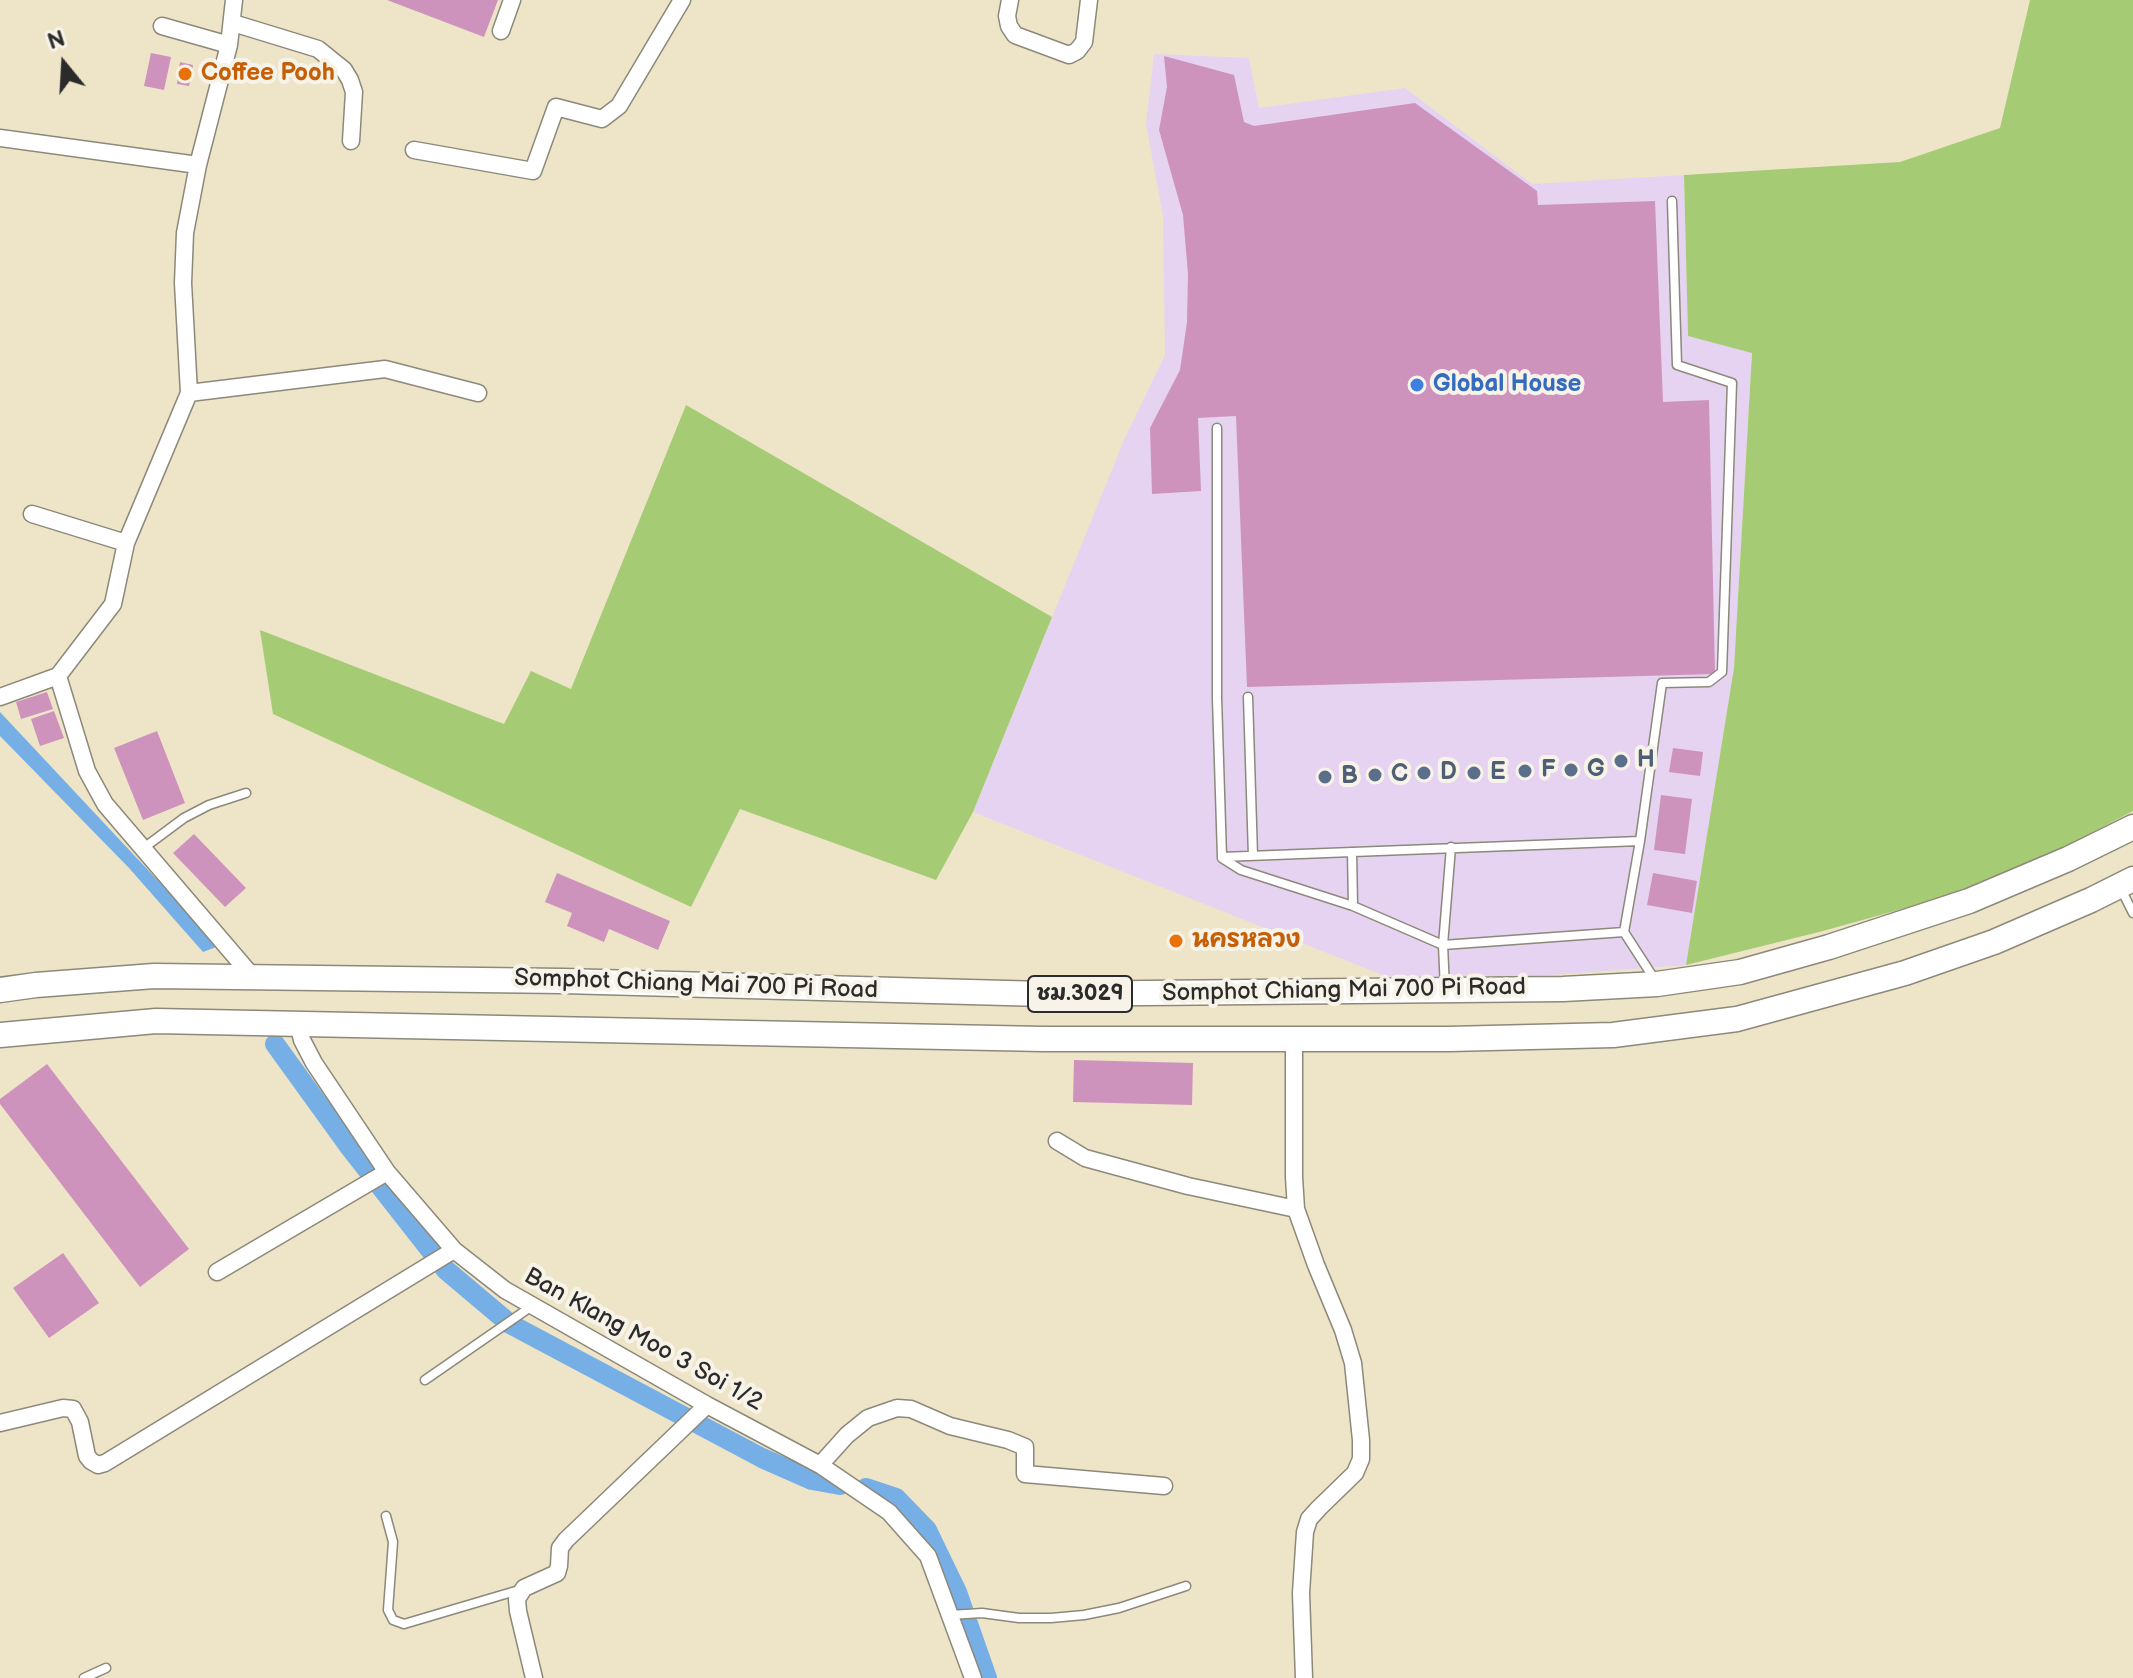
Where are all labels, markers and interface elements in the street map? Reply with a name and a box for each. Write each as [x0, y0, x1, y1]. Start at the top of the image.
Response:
north arrow [24, 24, 104, 104]
text: N [44, 25, 68, 56]
place label: Coffee Pooh [201, 60, 335, 88]
marker: Coffee Pooh [176, 65, 194, 83]
place label: Global House [1433, 371, 1581, 399]
marker: Global House [1408, 376, 1426, 394]
place label: H [1637, 747, 1655, 775]
marker: H [1612, 752, 1630, 770]
place label: G [1587, 756, 1605, 784]
place label: F [1541, 757, 1555, 785]
place label: D [1440, 759, 1457, 787]
place label: E [1490, 759, 1506, 787]
place label: C [1391, 761, 1408, 789]
marker: G [1562, 761, 1580, 779]
marker: F [1516, 762, 1534, 780]
place label: B [1341, 763, 1358, 791]
marker: D [1415, 764, 1433, 782]
marker: E [1465, 764, 1483, 782]
marker: C [1366, 766, 1384, 784]
marker: B [1316, 768, 1334, 786]
place label: นครหลวง [1192, 927, 1300, 955]
marker: นครหลวง [1167, 932, 1185, 950]
street label: Somphot Chiang Mai 700 Pi Road [514, 964, 878, 1006]
street label: Somphot Chiang Mai 700 Pi Road [1162, 973, 1526, 1009]
road number: ชม.3029 [1028, 976, 1132, 1012]
street label: Ban Klang Moo 3 Soi 1/2 [519, 1262, 767, 1418]

